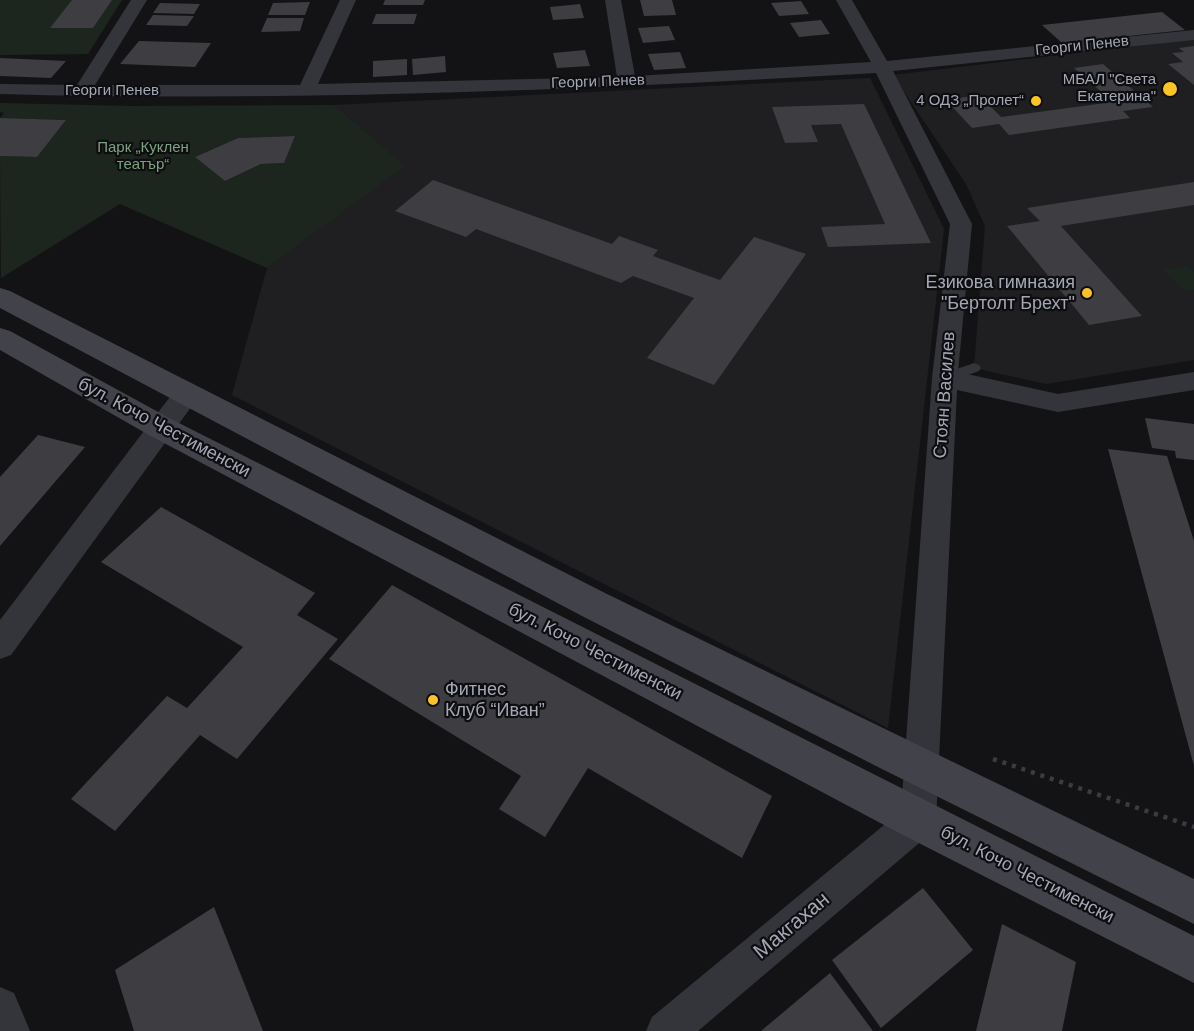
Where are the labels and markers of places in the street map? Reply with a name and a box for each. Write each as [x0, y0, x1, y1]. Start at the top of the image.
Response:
place label: МБАЛ "Света Екатерина" [1063, 71, 1156, 106]
marker: МБАЛ "Света Екатерина" [1161, 80, 1179, 98]
place label: 4 ОДЗ „Пролет“ [916, 92, 1024, 110]
marker: 4 ОДЗ „Пролет“ [1029, 94, 1043, 108]
place label: Езикова гимназия "Бертолт Брехт" [925, 272, 1075, 314]
marker: Езикова гимназия "Бертолт Брехт" [1080, 286, 1094, 300]
place label: Фитнес Клуб “Иван” [445, 679, 545, 722]
marker: Фитнес Клуб “Иван” [426, 693, 440, 707]

